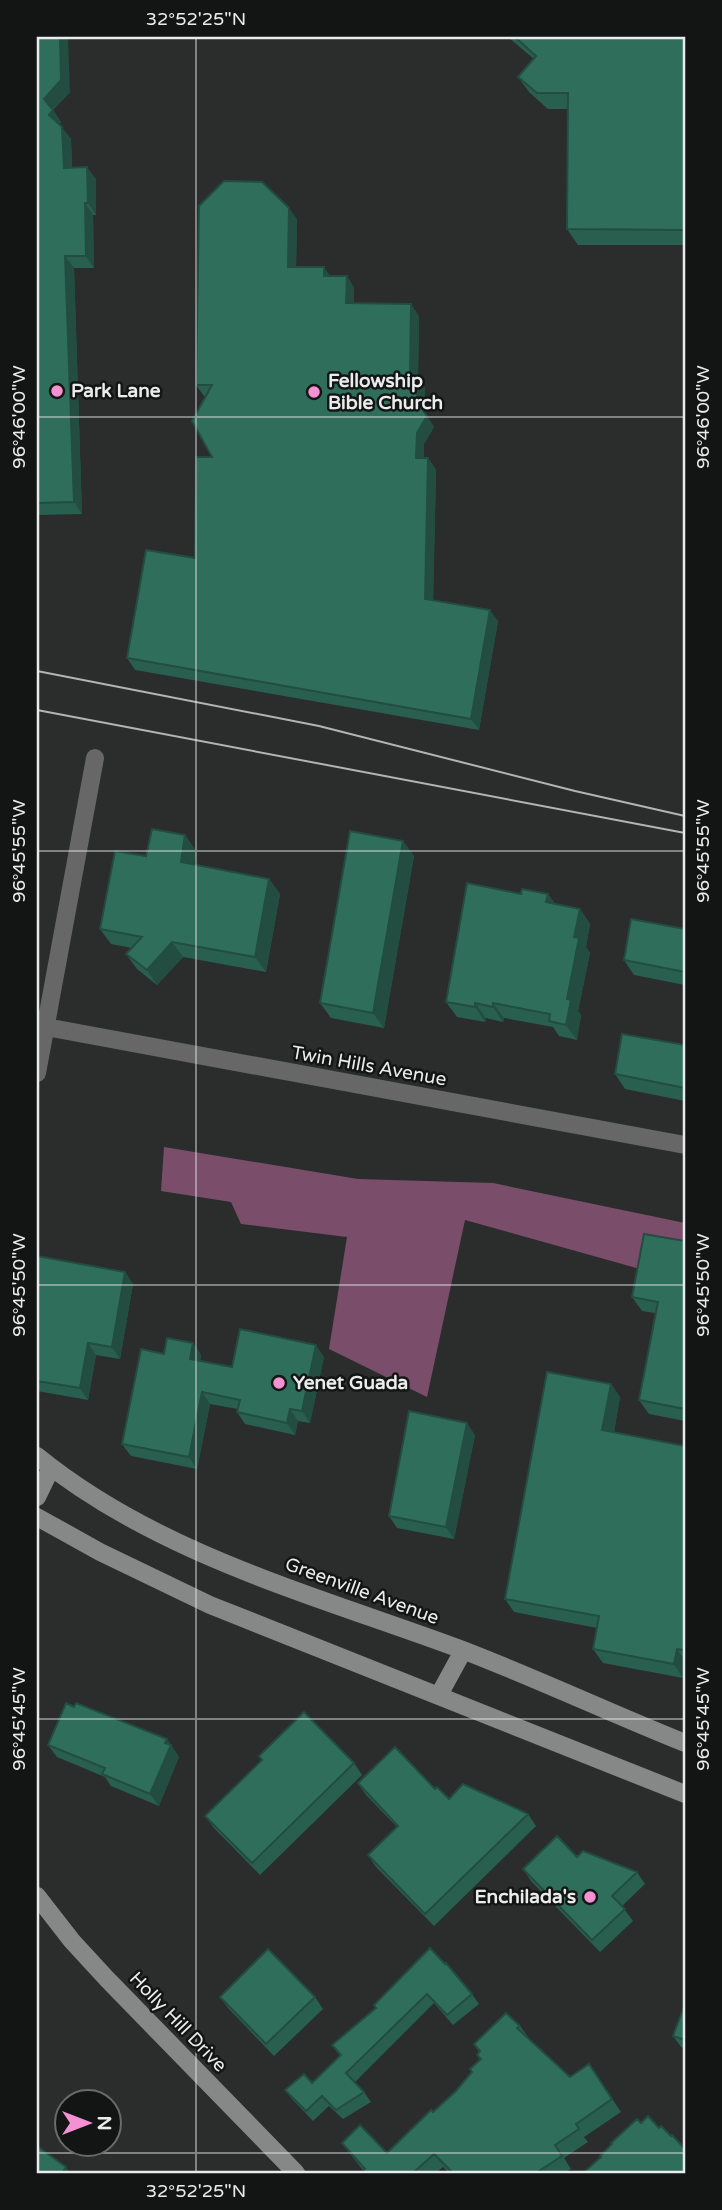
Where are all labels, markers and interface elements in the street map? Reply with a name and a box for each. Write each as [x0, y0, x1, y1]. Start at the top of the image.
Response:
text: 32°52'25"N [146, 8, 246, 30]
text: 96°46'00"W [8, 365, 30, 469]
text: 96°46'00"W [692, 365, 714, 469]
place label: Fellowship Bible Church [328, 370, 443, 414]
place label: Park Lane [71, 380, 161, 402]
marker: Park Lane [49, 383, 65, 399]
marker: Fellowship Bible Church [306, 384, 322, 400]
text: 96°45'55"W [8, 799, 30, 903]
text: 96°45'55"W [692, 799, 714, 903]
street label: Twin Hills Avenue [290, 1042, 448, 1090]
text: 96°45'50"W [8, 1233, 30, 1337]
text: 96°45'50"W [692, 1233, 714, 1337]
place label: Yenet Guada [293, 1372, 408, 1394]
marker: Yenet Guada [271, 1375, 287, 1391]
street label: Greenville Avenue [282, 1553, 442, 1629]
text: 96°45'45"W [8, 1667, 30, 1771]
text: 96°45'45"W [692, 1667, 714, 1771]
place label: Enchilada's [475, 1886, 576, 1908]
marker: Enchilada's [582, 1889, 598, 1905]
street label: Holly Hill Drive [125, 1967, 231, 2077]
north arrow [52, 2088, 122, 2158]
text: N [93, 2115, 115, 2131]
text: 32°52'25"N [146, 2180, 246, 2202]

